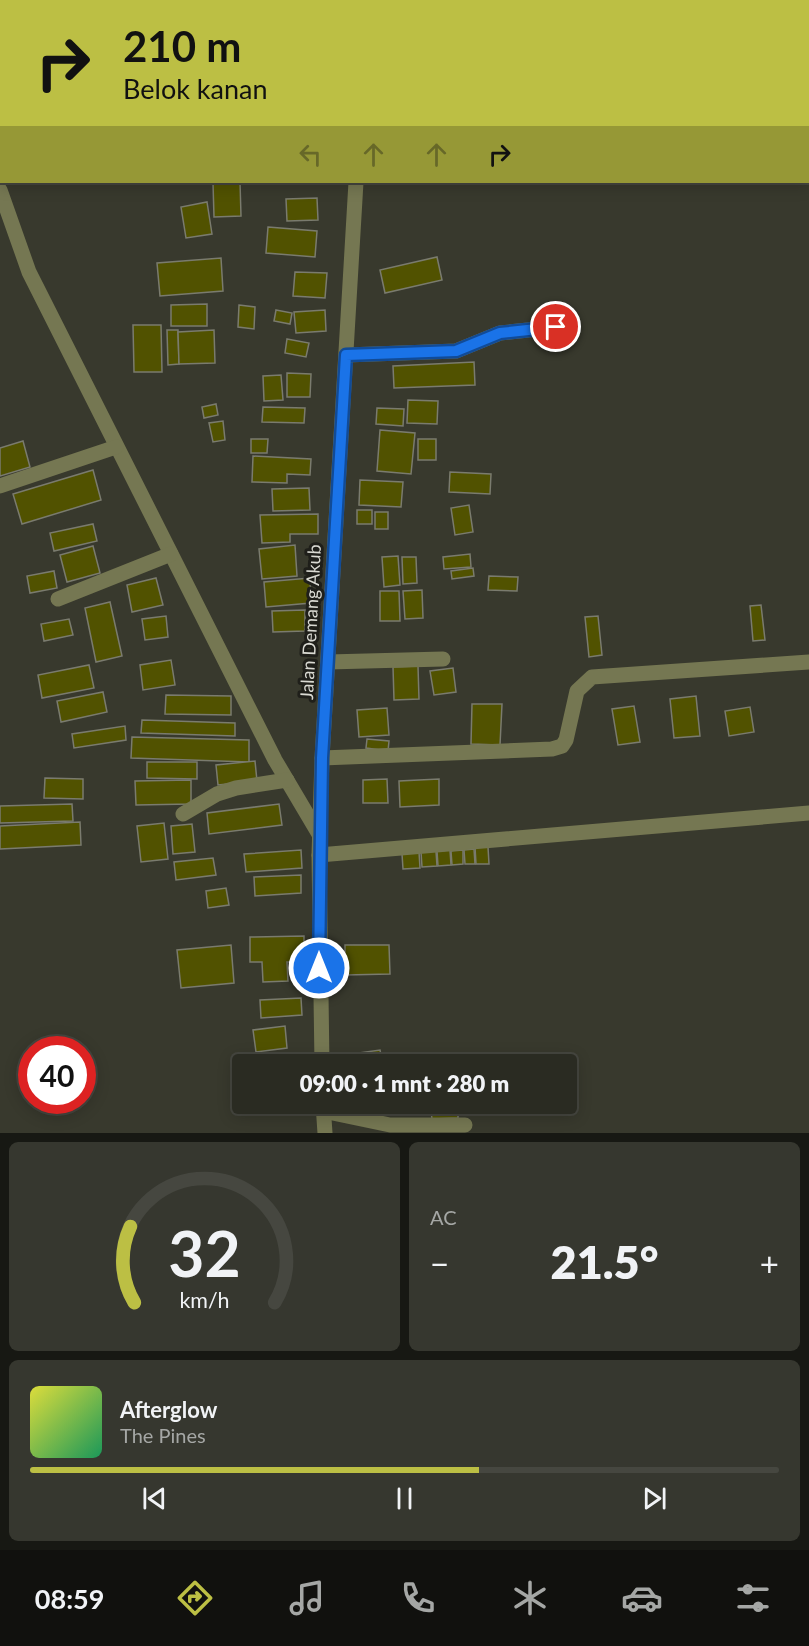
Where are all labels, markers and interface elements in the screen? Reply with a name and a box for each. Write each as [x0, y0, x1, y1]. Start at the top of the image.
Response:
text: 210 m [123, 21, 241, 71]
icon: right [24, 24, 102, 102]
text: Belok kanan [123, 72, 268, 105]
icon: left [294, 138, 327, 171]
icon: ahead [357, 138, 390, 171]
icon: ahead [420, 138, 453, 171]
icon: right [483, 138, 516, 171]
pin [530, 301, 581, 352]
icon: arrive [539, 310, 572, 343]
street label: Jalan Demang Akub [295, 544, 325, 700]
position arrow [287, 936, 351, 1000]
speed limit sign: 40 [18, 1036, 96, 1114]
text: 09:00 · 1 mnt · 280 m [300, 1070, 509, 1097]
text: AC [430, 1205, 457, 1229]
text: 32 [168, 1215, 241, 1290]
text: 21.5° [551, 1235, 658, 1289]
text: − [430, 1243, 449, 1283]
text: + [760, 1243, 779, 1283]
text: km/h [179, 1288, 230, 1314]
text: Afterglow [120, 1396, 217, 1423]
text: The Pines [120, 1423, 206, 1447]
icon: previous [138, 1482, 171, 1515]
icon: pause [388, 1482, 421, 1515]
icon: next [638, 1482, 671, 1515]
icon: directions [174, 1577, 216, 1619]
icon: music [286, 1577, 328, 1619]
icon: phone [397, 1577, 439, 1619]
icon: climate [509, 1577, 551, 1619]
icon: car [621, 1577, 663, 1619]
icon: filters [732, 1577, 774, 1619]
text: 08:59 [35, 1582, 104, 1615]

